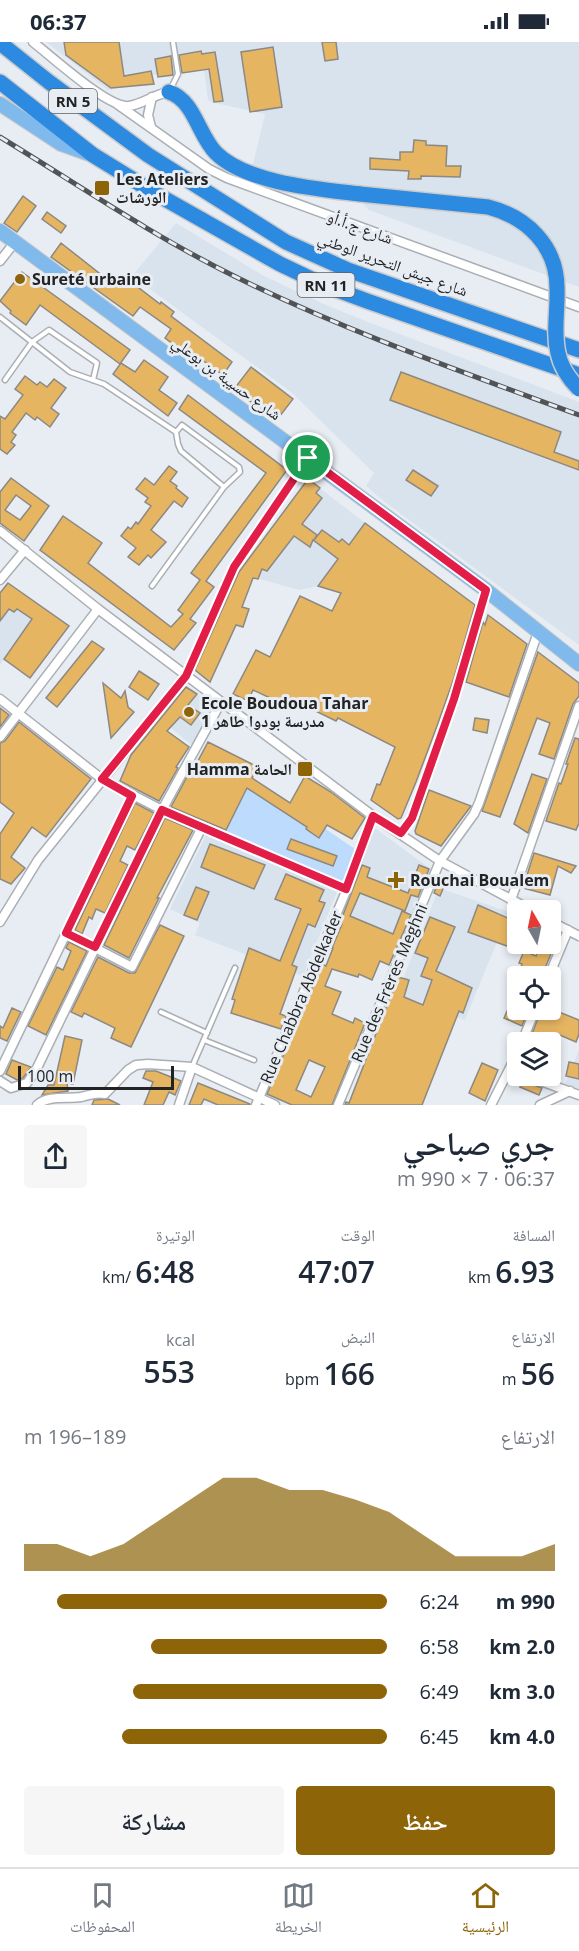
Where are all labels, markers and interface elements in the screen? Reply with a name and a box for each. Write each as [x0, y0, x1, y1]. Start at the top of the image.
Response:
text: 06:37 [30, 6, 87, 36]
road number: RN 5 [49, 89, 97, 113]
place label: Les Ateliers الورشات [116, 168, 209, 208]
marker: Les Ateliers الورشات [93, 179, 111, 197]
street label: شارع ج.أ.أو [324, 205, 396, 249]
street label: شارع جيش التحرير الوطني [314, 227, 471, 303]
place label: Sureté urbaine [32, 268, 151, 290]
marker: Sureté urbaine [13, 272, 27, 286]
road number: RN 11 [298, 273, 354, 297]
street label: شارع حسيبة بن بوعلي [167, 331, 286, 427]
pin [282, 432, 333, 483]
icon: arrive [291, 441, 324, 474]
place label: Ecole Boudoua Tahar 1 مدرسة بودوا طاهر [201, 692, 369, 732]
marker: Ecole Boudoua Tahar 1 مدرسة بودوا طاهر [182, 705, 196, 719]
place label: Hamma الحامة [187, 758, 292, 780]
marker: Hamma الحامة [296, 760, 314, 778]
place label: Rouchai Boualem [410, 869, 549, 891]
marker: Rouchai Boualem [387, 871, 405, 889]
street label: Rue des Frères Meghni [346, 900, 432, 1066]
north arrow [507, 900, 561, 954]
map controls [507, 900, 561, 1086]
street label: Rue Chabbra Abdelkader [255, 907, 348, 1087]
button: locate [507, 966, 561, 1020]
button: layers [507, 1032, 561, 1086]
scale bar [18, 1063, 174, 1090]
text: 100 m [27, 1065, 73, 1087]
text: جري صباحي [402, 1120, 555, 1165]
button: share [24, 1125, 87, 1188]
text: 06:37 · 7 × 990 m [397, 1165, 555, 1192]
text: الوتيرة [156, 1224, 195, 1246]
text: الوقت [341, 1224, 375, 1246]
text: المسافة [513, 1224, 555, 1246]
text: 6:48 [135, 1251, 195, 1292]
text: 47:07 [298, 1251, 375, 1292]
text: 6.93 [495, 1251, 555, 1292]
text: /km [102, 1266, 135, 1288]
text: km [468, 1266, 495, 1288]
text: النبض [341, 1326, 375, 1348]
text: الارتفاع [511, 1326, 555, 1348]
text: kcal [166, 1329, 195, 1351]
text: 553 [144, 1351, 195, 1392]
text: 166 [324, 1353, 375, 1394]
text: 56 [521, 1353, 555, 1394]
text: bpm [285, 1368, 324, 1390]
text: m [502, 1368, 521, 1390]
text: 189–196 m [24, 1423, 126, 1450]
text: الارتفاع [500, 1423, 555, 1450]
text: 6:24 [419, 1588, 459, 1615]
text: 990 m [496, 1588, 555, 1615]
text: 6:58 [419, 1633, 459, 1660]
text: 2.0 km [489, 1633, 555, 1660]
text: 6:49 [419, 1678, 459, 1705]
text: 3.0 km [489, 1678, 555, 1705]
text: 6:45 [419, 1723, 459, 1750]
text: 4.0 km [489, 1723, 555, 1750]
button: مشاركة [24, 1786, 284, 1855]
button: حفظ [296, 1786, 555, 1855]
tab: المحفوظات [70, 1879, 135, 1942]
tab: الخريطة [275, 1879, 322, 1942]
tab: الرئيسية [462, 1879, 509, 1942]

